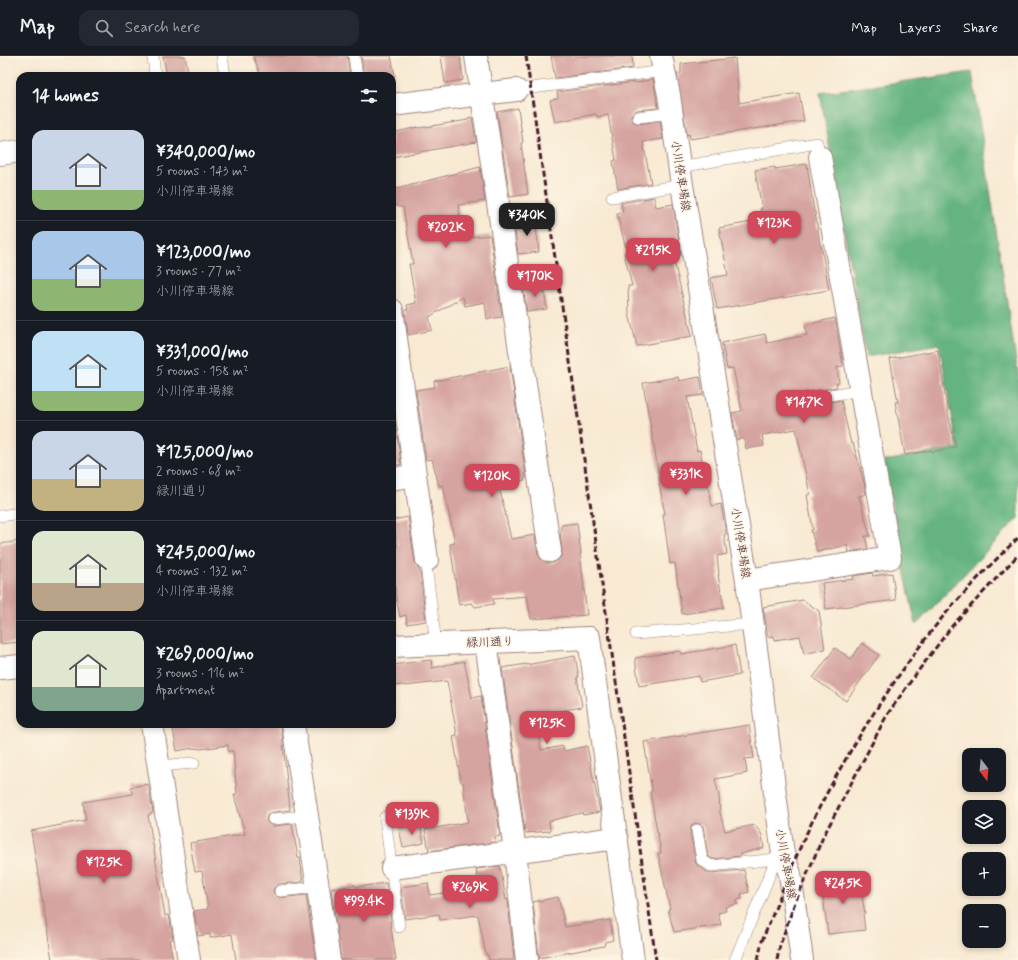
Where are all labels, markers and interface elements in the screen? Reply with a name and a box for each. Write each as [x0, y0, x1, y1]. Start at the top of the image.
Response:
search box [79, 10, 359, 46]
text: Map [20, 15, 55, 40]
icon: search [93, 17, 115, 39]
text: Search here [125, 18, 200, 38]
text: Map [851, 19, 877, 37]
text: Layers [899, 19, 941, 37]
text: Share [963, 19, 998, 37]
text: 14 homes [32, 85, 99, 107]
icon: filters [358, 85, 380, 107]
street label: 小川停車場線 [666, 139, 694, 213]
text: ¥340,000/mo [156, 141, 255, 163]
icon: home [64, 146, 112, 194]
text: 5 rooms · 143 m² [156, 163, 248, 180]
text: 小川停車場線 [156, 183, 234, 200]
pin: ¥340K [499, 203, 555, 237]
text: ¥340K [508, 207, 546, 224]
pin: ¥123K [746, 211, 802, 245]
pin: ¥202K [418, 215, 474, 249]
text: ¥123K [757, 215, 791, 232]
text: ¥202K [427, 219, 465, 236]
pin: ¥215K [625, 238, 681, 272]
text: ¥123,000/mo [156, 241, 251, 263]
text: ¥215K [635, 242, 671, 259]
icon: home [64, 247, 112, 295]
text: 3 rooms · 77 m² [156, 263, 242, 280]
pin: ¥170K [507, 264, 563, 298]
text: ¥170K [517, 268, 553, 285]
text: 小川停車場線 [156, 283, 234, 300]
text: ¥331,000/mo [156, 341, 249, 363]
icon: home [64, 347, 112, 395]
text: 5 rooms · 158 m² [156, 363, 249, 380]
text: 小川停車場線 [156, 383, 234, 400]
pin: ¥147K [776, 390, 832, 424]
text: ¥147K [785, 394, 823, 411]
text: ¥125,000/mo [156, 441, 253, 463]
icon: home [64, 447, 112, 495]
pin: ¥331K [658, 462, 714, 496]
text: 2 rooms · 68 m² [156, 463, 241, 480]
pin: ¥120K [464, 464, 520, 498]
text: ¥331K [669, 466, 703, 483]
text: ¥120K [473, 468, 511, 485]
text: 緑川通り [156, 483, 208, 500]
street label: 小川停車場線 [726, 506, 754, 580]
text: ¥245,000/mo [156, 541, 255, 563]
icon: home [64, 547, 112, 595]
text: 4 rooms · 132 m² [156, 563, 248, 580]
text: 小川停車場線 [156, 583, 234, 600]
street label: 緑川通り [466, 634, 514, 652]
text: ¥269,000/mo [156, 643, 254, 665]
icon: home [64, 647, 112, 695]
text: 3 rooms · 116 m² [156, 665, 245, 682]
text: Apartment [156, 682, 215, 699]
pin: ¥125K [519, 711, 575, 745]
text: ¥125K [529, 715, 565, 732]
north arrow [962, 748, 1006, 792]
map controls [962, 748, 1006, 948]
button: layers [962, 800, 1006, 844]
pin: ¥139K [384, 802, 440, 836]
text: ¥139K [395, 806, 429, 823]
street label: 小川停車場線 [771, 827, 799, 901]
pin: ¥125K [76, 850, 132, 884]
button: + [962, 852, 1006, 896]
text: ¥125K [86, 854, 122, 871]
pin: ¥245K [815, 871, 871, 905]
pin: ¥269K [442, 875, 498, 909]
text: ¥245K [824, 875, 862, 892]
text: ¥269K [451, 879, 489, 896]
pin: ¥99.4K [331, 889, 397, 923]
text: ¥99.4K [343, 893, 385, 910]
button: − [962, 904, 1006, 948]

